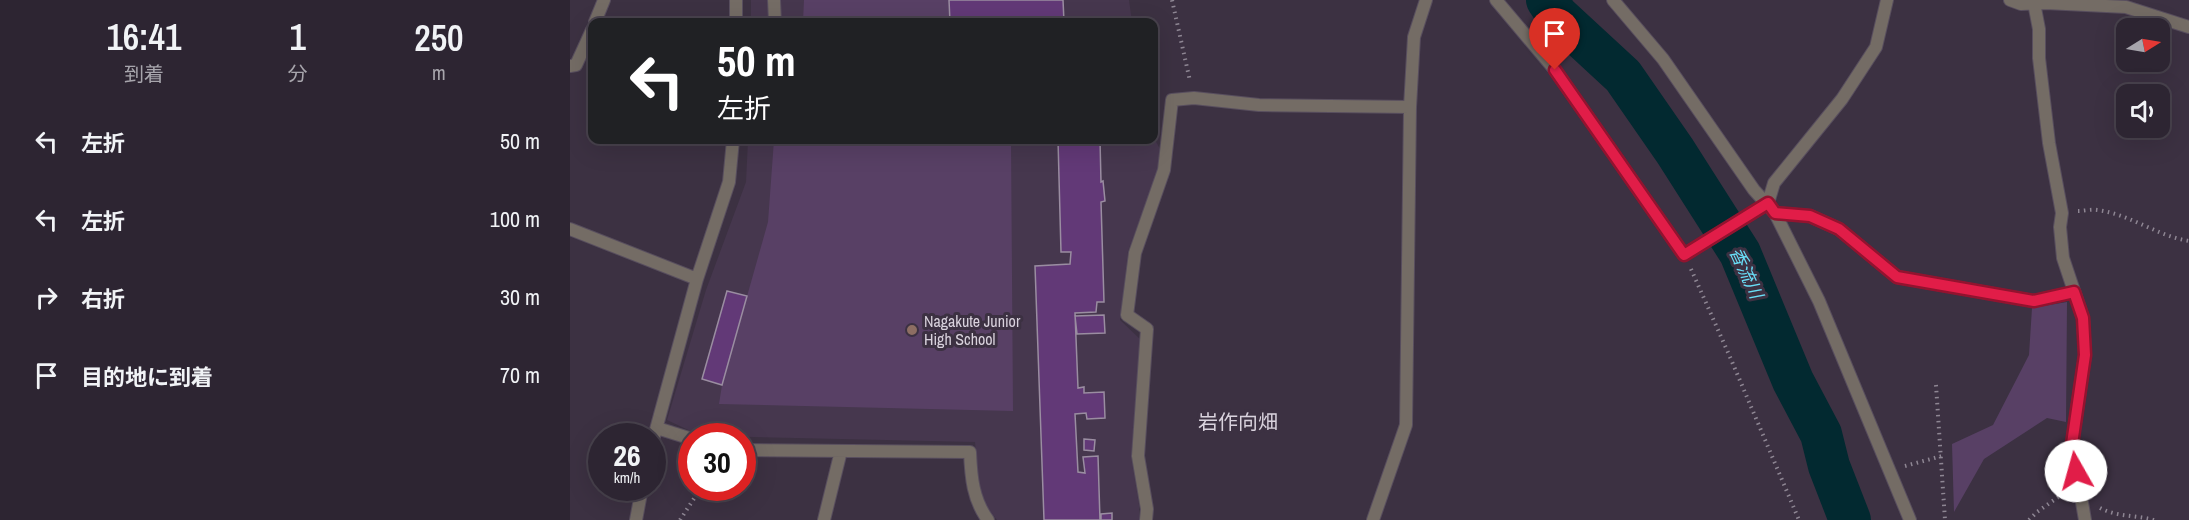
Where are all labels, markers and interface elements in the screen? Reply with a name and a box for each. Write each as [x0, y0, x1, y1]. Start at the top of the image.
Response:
pin [1529, 8, 1580, 70]
text: 16:41 [106, 13, 181, 61]
text: 1 [290, 13, 306, 61]
text: 250 [414, 14, 464, 62]
icon: arrive [1538, 17, 1571, 50]
north arrow [2116, 18, 2170, 72]
map controls [2116, 18, 2170, 138]
text: 50 m [717, 33, 796, 89]
icon: left [618, 42, 696, 120]
text: m [432, 59, 446, 86]
text: 到着 [124, 60, 164, 87]
text: 分 [288, 60, 308, 87]
button: sound [2116, 84, 2170, 138]
text: 左折 [717, 90, 771, 126]
icon: left [30, 125, 63, 158]
text: 50 m [500, 126, 540, 156]
text: 左折 [81, 128, 125, 158]
icon: left [30, 203, 63, 236]
text: 100 m [490, 204, 540, 234]
text: 左折 [81, 206, 125, 236]
water label: 香流川 [1724, 243, 1770, 304]
icon: right [30, 281, 63, 314]
text: 30 m [500, 282, 540, 312]
text: 右折 [81, 284, 125, 314]
place label: Nagakute Junior High School [924, 310, 1021, 350]
marker: Nagakute Junior High School [905, 323, 919, 337]
icon: arrive [30, 359, 63, 392]
text: 70 m [500, 360, 540, 390]
text: 目的地に到着 [81, 362, 213, 392]
district label: 岩作向畑 [1198, 408, 1278, 435]
speed limit sign: 30 [678, 423, 756, 501]
text: 26 [613, 435, 641, 475]
position arrow [2044, 439, 2108, 503]
text: km/h [614, 467, 640, 488]

